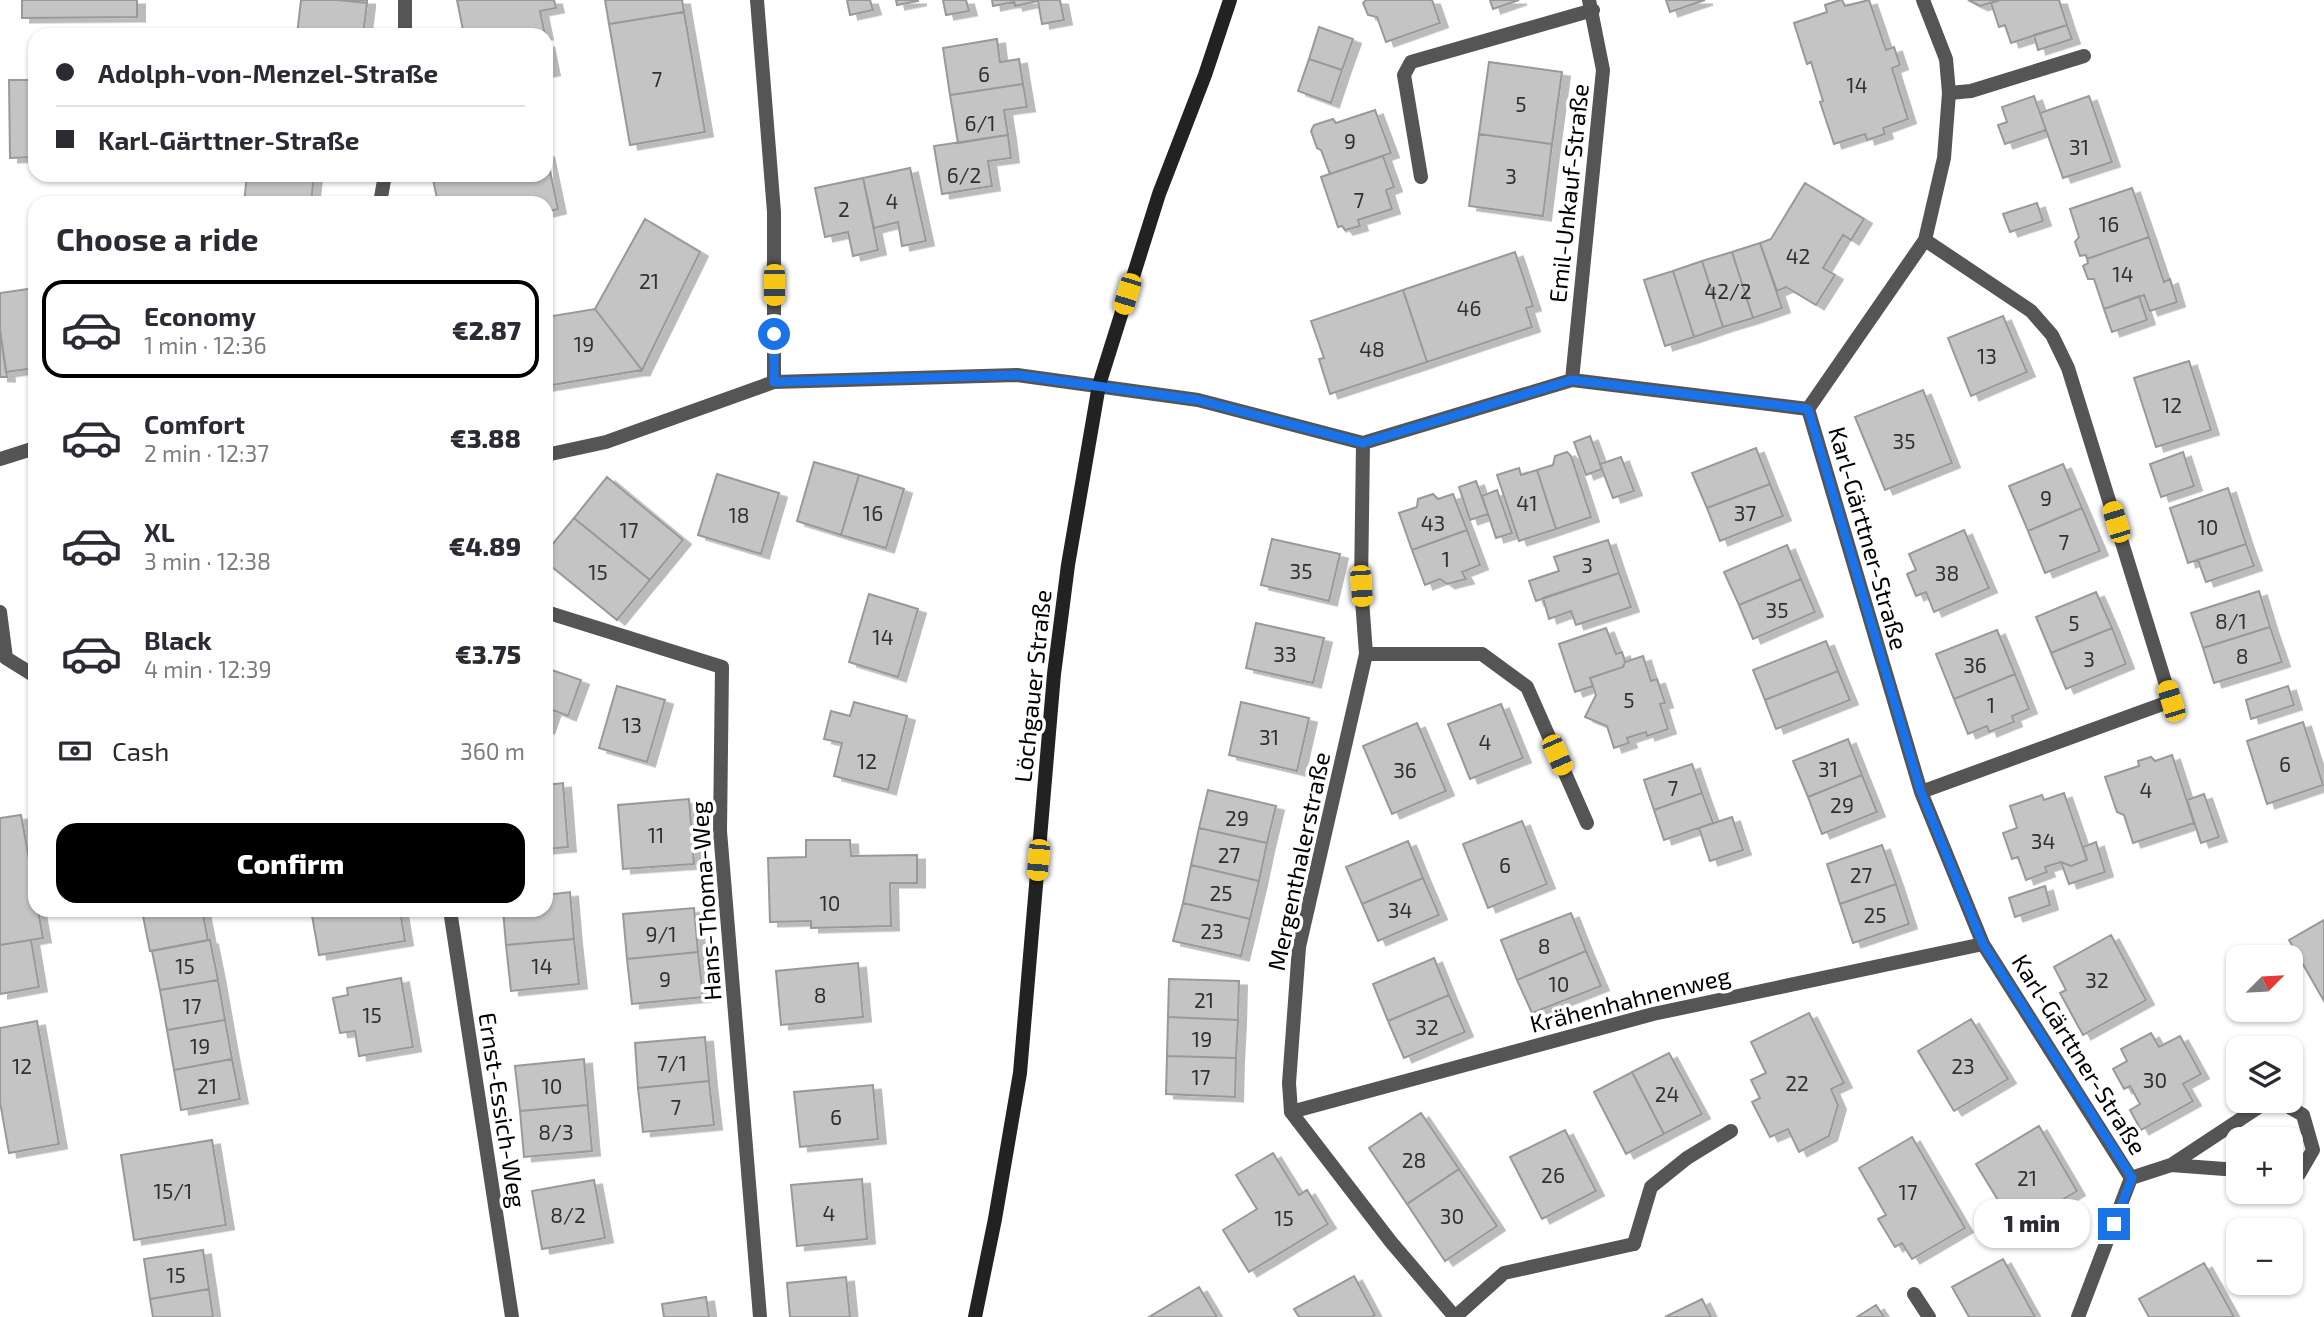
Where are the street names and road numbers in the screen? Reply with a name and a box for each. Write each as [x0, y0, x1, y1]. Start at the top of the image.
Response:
street label: Emil-Unkauf-Straße [1542, 82, 1594, 304]
street label: Karl-Gärttner-Straße [1823, 423, 1915, 653]
street label: Löchgauer Straße [1007, 588, 1057, 784]
street label: Mergenthalerstraße [1261, 749, 1335, 973]
street label: Hans-Thoma-Weg [684, 800, 726, 1002]
street label: Karl-Gärttner-Straße [2007, 948, 2153, 1160]
street label: Krähenhahnenweg [1527, 960, 1733, 1038]
street label: Ernst-Essich-Weg [473, 1010, 533, 1210]

